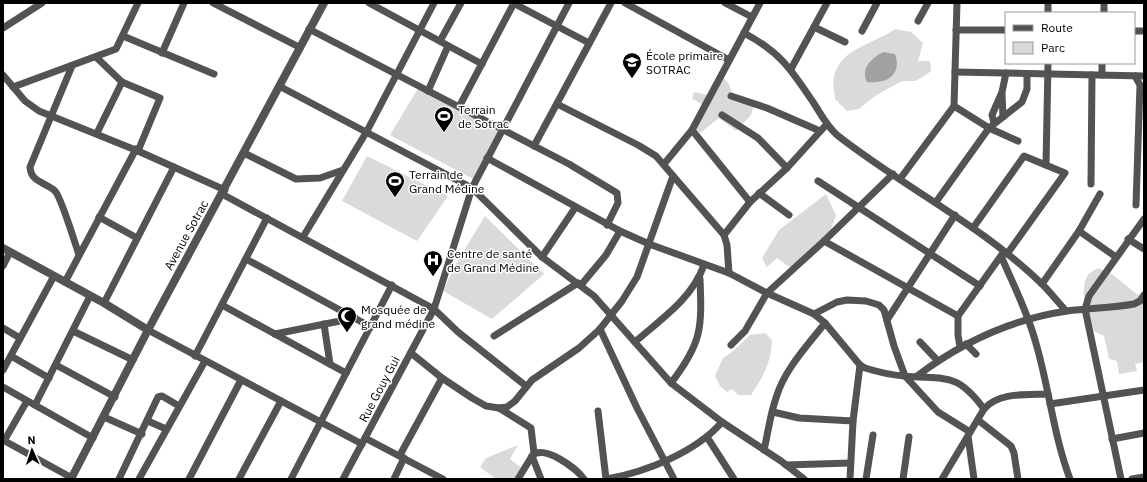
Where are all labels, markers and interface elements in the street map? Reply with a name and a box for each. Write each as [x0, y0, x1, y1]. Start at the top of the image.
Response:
legend [1005, 12, 1135, 64]
text: Route [1041, 20, 1073, 35]
text: Parc [1041, 40, 1065, 55]
place label: École primaire SOTRAC [646, 48, 724, 77]
school or university icon: École primaire SOTRAC [621, 51, 643, 79]
place label: Terrain de Sotrac [458, 102, 509, 131]
sports icon: Terrain de Sotrac [433, 105, 455, 133]
place label: Terrain de Grand Médine [409, 167, 485, 196]
sports icon: Terrain de Grand Médine [384, 170, 406, 198]
street label: Avenue Sotrac [161, 197, 211, 273]
place label: Centre de santé de Grand Médine [447, 246, 539, 275]
hospital icon: Centre de santé de Grand Médine [422, 249, 444, 277]
place label: Mosquée de grand médine [361, 302, 436, 331]
mosque icon: Mosquée de grand médine [336, 305, 358, 333]
street label: Rue Gouy Gui [355, 353, 403, 425]
north arrow [12, 430, 52, 470]
text: N [27, 433, 36, 447]

